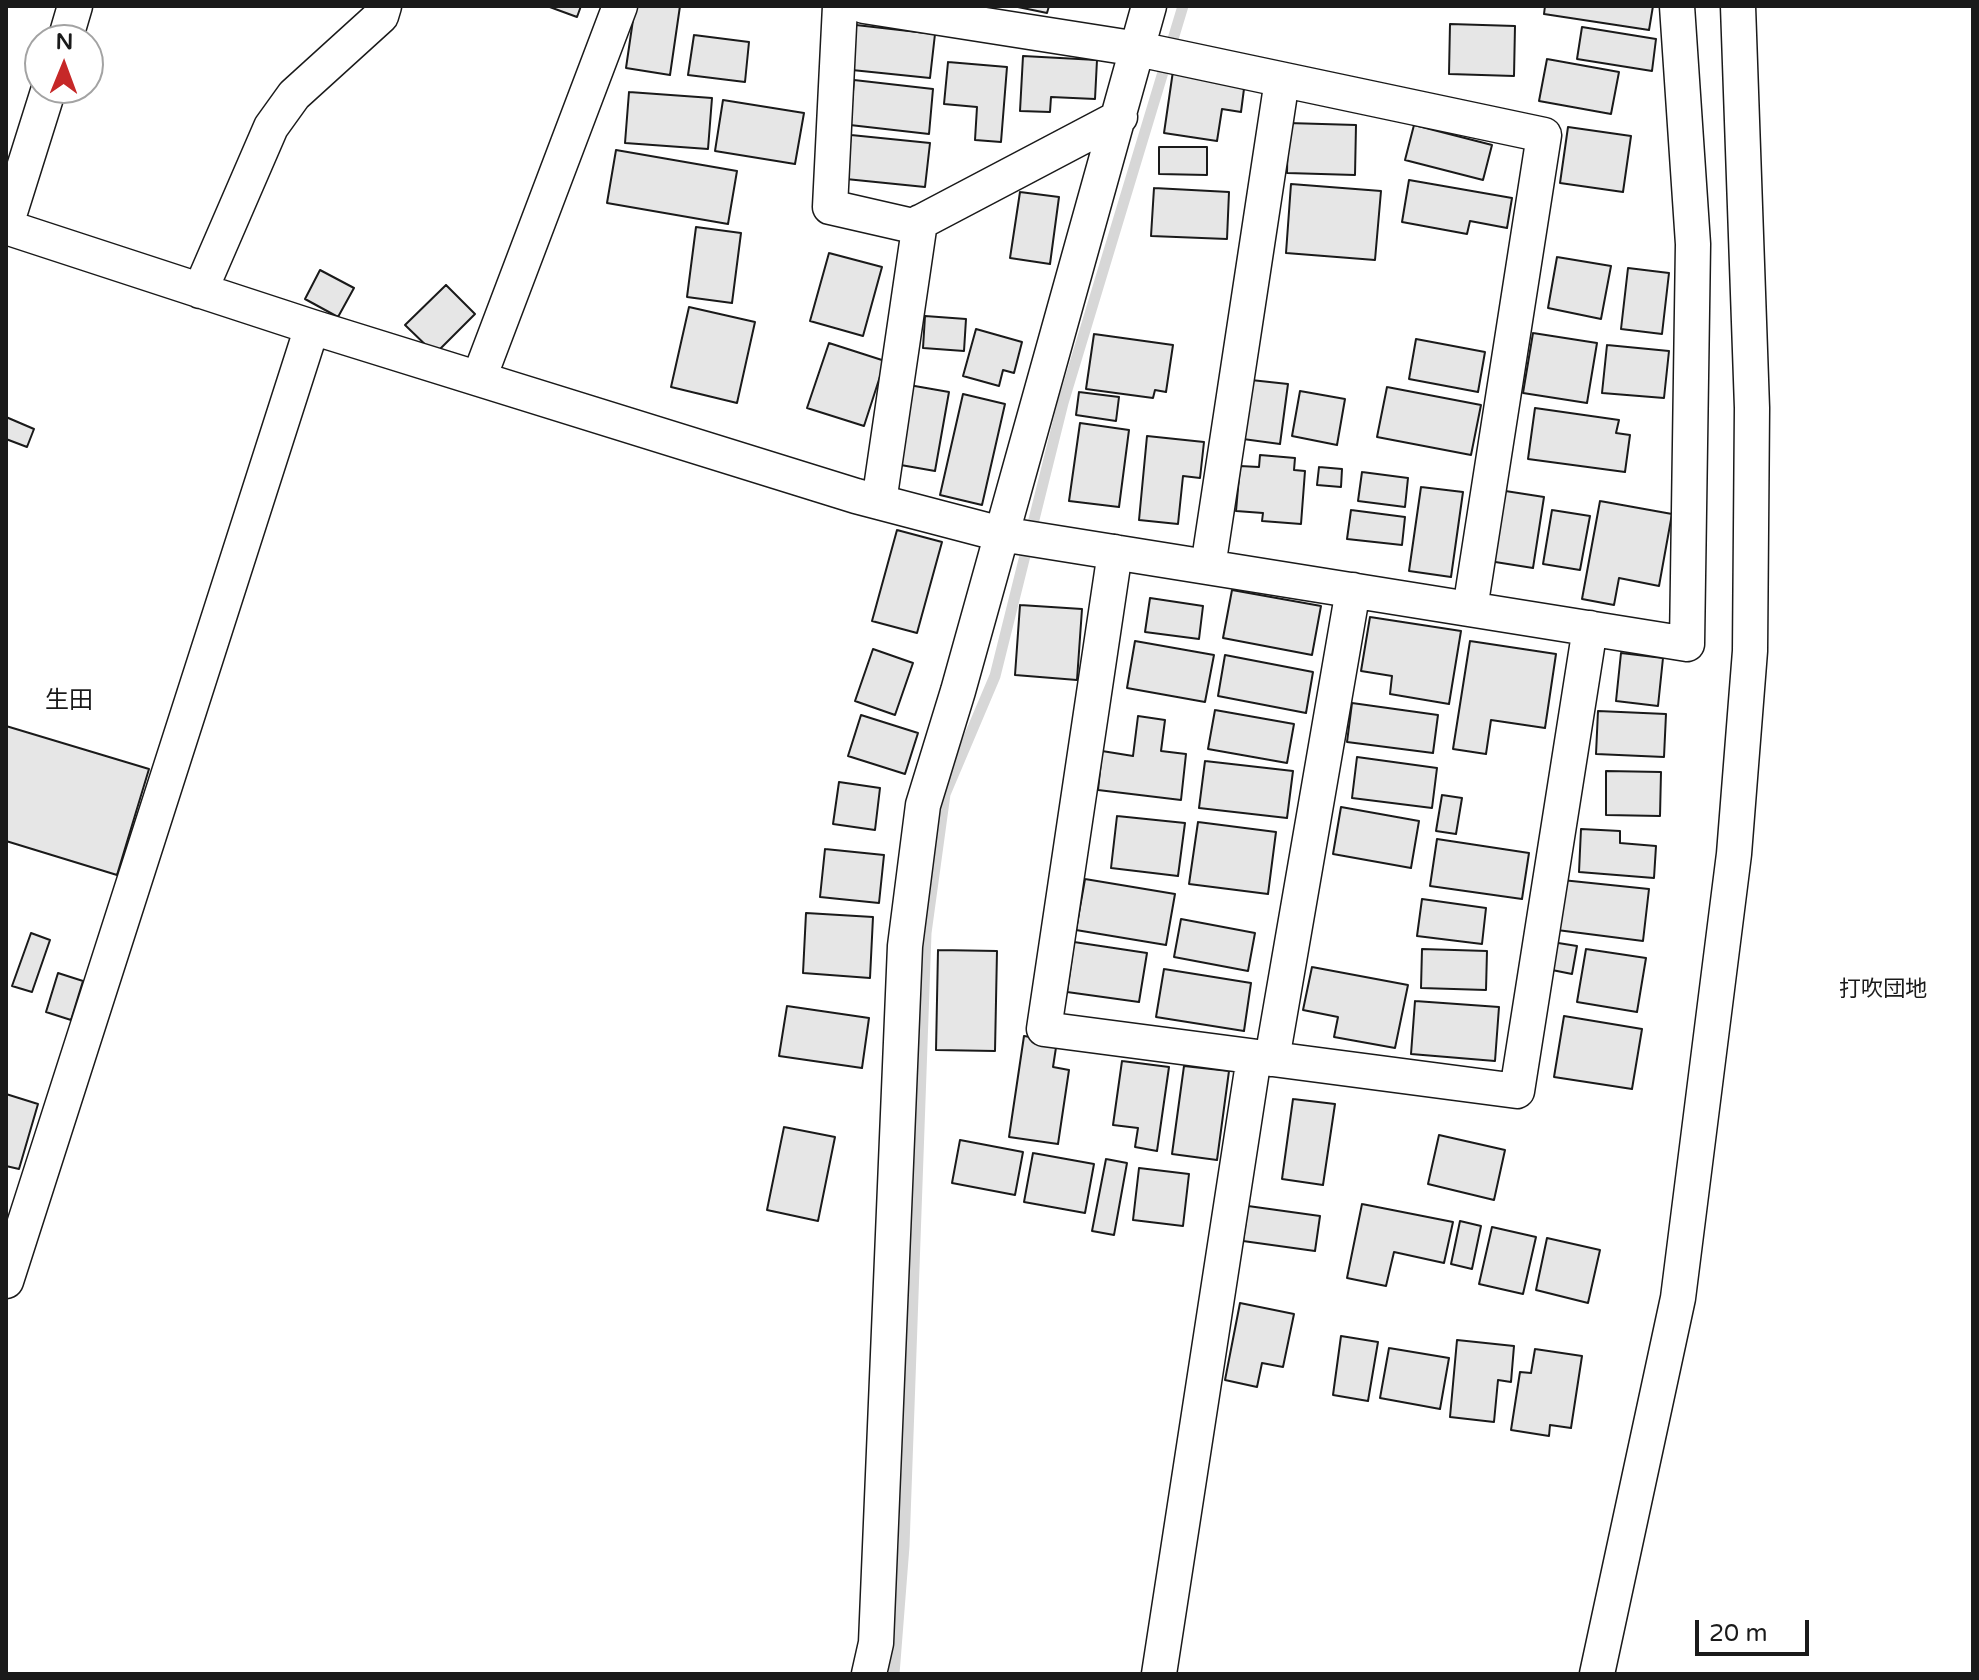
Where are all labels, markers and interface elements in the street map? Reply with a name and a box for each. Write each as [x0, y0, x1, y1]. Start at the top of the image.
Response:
north arrow [24, 24, 104, 104]
text: N [55, 29, 73, 55]
district label: 生田 [45, 688, 93, 716]
district label: 打吹団地 [1839, 977, 1927, 1003]
scale bar [1699, 1604, 1813, 1654]
text: 20 m [1709, 1619, 1767, 1648]

